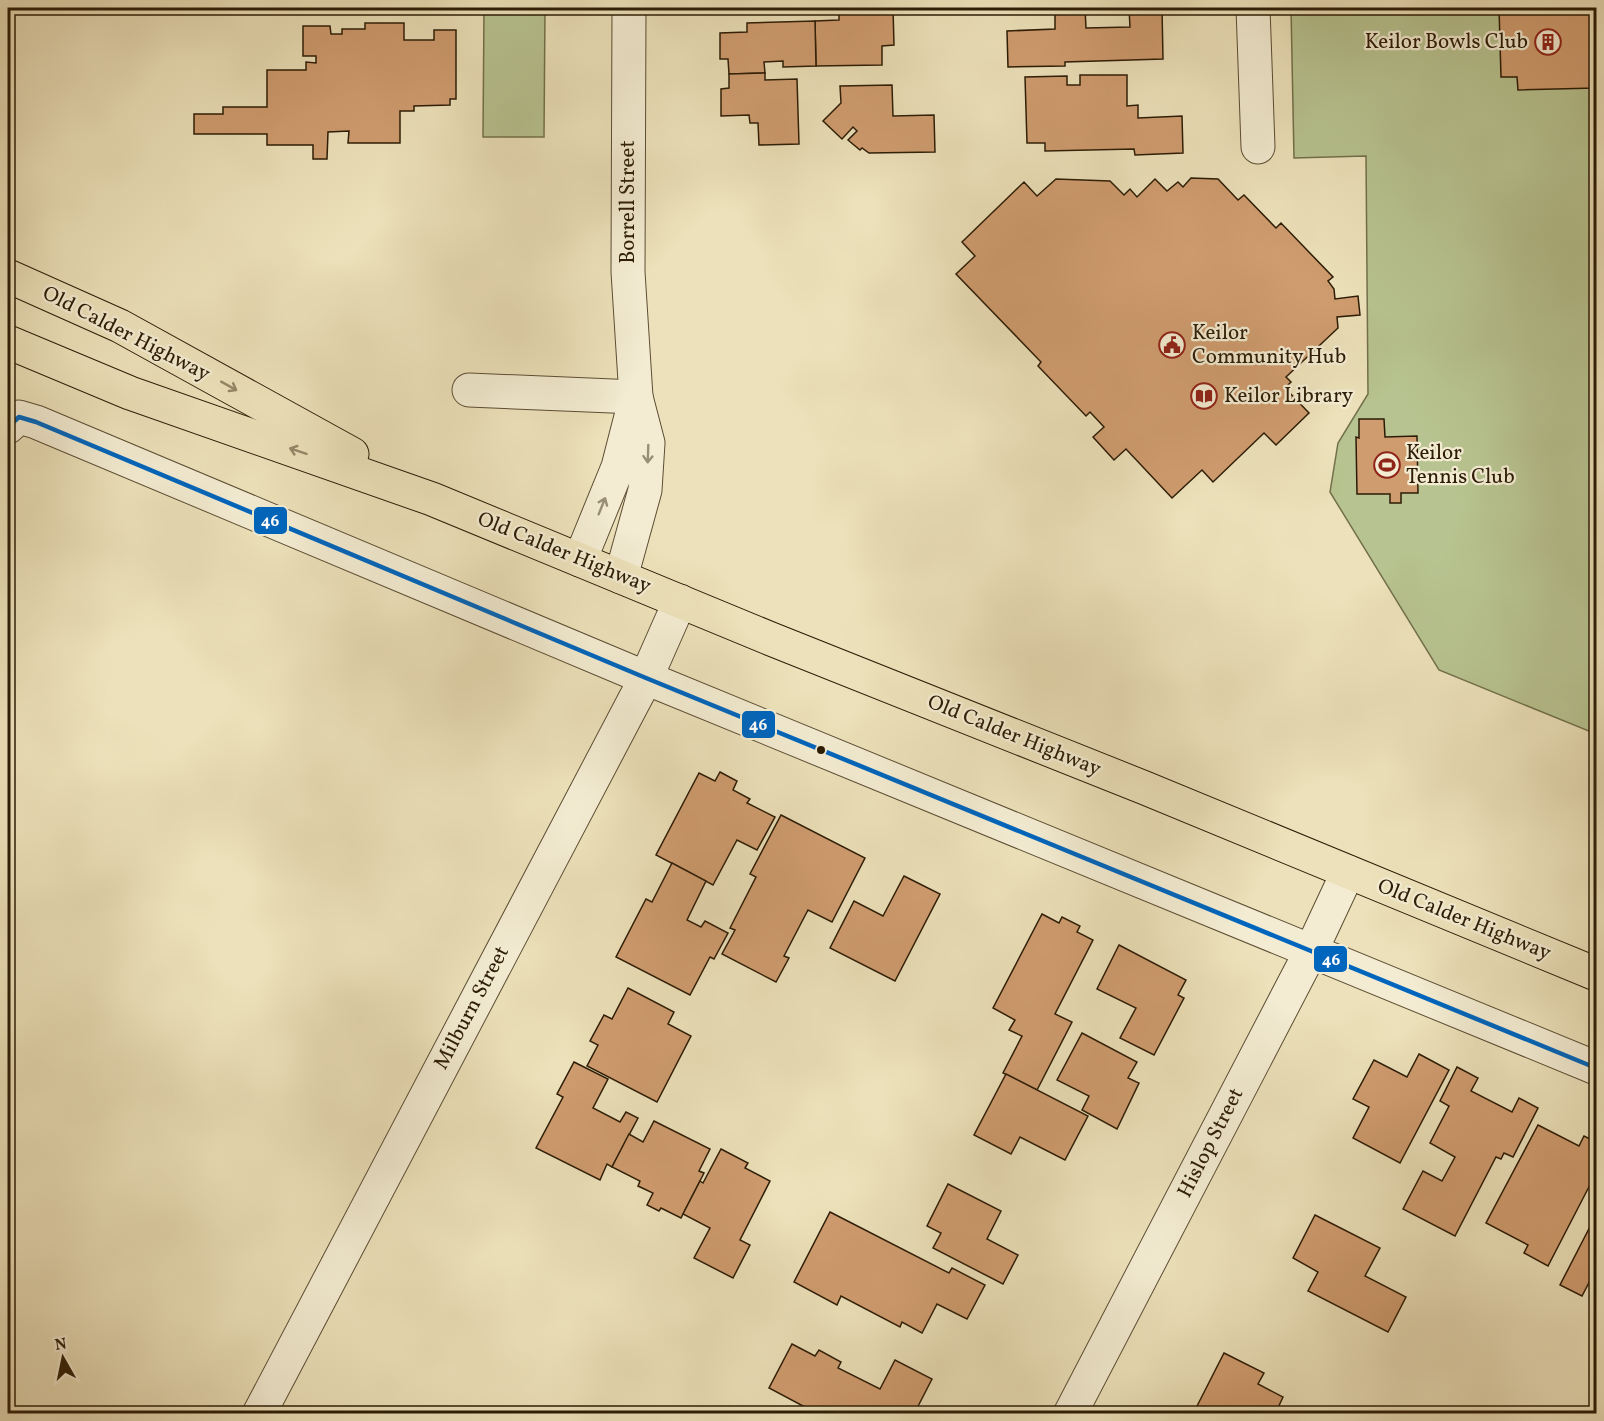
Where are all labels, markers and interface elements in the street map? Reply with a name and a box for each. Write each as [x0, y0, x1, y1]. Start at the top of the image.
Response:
building icon: Keilor Bowls Club [1533, 27, 1563, 57]
place label: Keilor Bowls Club [1365, 28, 1528, 57]
street label: Borrell Street [614, 140, 643, 264]
street label: Old Calder Highway [37, 279, 216, 389]
place label: Keilor Community Hub [1192, 319, 1346, 372]
public building icon: Keilor Community Hub [1157, 330, 1187, 360]
one-way arrow [220, 380, 237, 392]
library icon: Keilor Library [1189, 381, 1219, 411]
place label: Keilor Library [1224, 382, 1354, 411]
place label: Keilor Tennis Club [1406, 439, 1515, 492]
one-way arrow [642, 444, 654, 464]
one-way arrow [289, 445, 308, 456]
sports icon: Keilor Tennis Club [1372, 450, 1402, 480]
one-way arrow [597, 497, 608, 516]
street label: Old Calder Highway [473, 505, 656, 601]
line badge: 46 [253, 506, 288, 535]
text: 46 [261, 511, 279, 533]
street label: Old Calder Highway [923, 688, 1106, 784]
line badge: 46 [741, 710, 776, 739]
text: 46 [749, 715, 767, 737]
unlabelled marker [815, 744, 827, 756]
street label: Old Calder Highway [1373, 872, 1556, 968]
street label: Milburn Street [427, 941, 517, 1075]
line badge: 46 [1313, 945, 1348, 973]
text: 46 [1322, 950, 1340, 972]
street label: Hislop Street [1171, 1083, 1251, 1203]
north arrow [33, 1328, 93, 1388]
text: N [54, 1333, 69, 1357]

